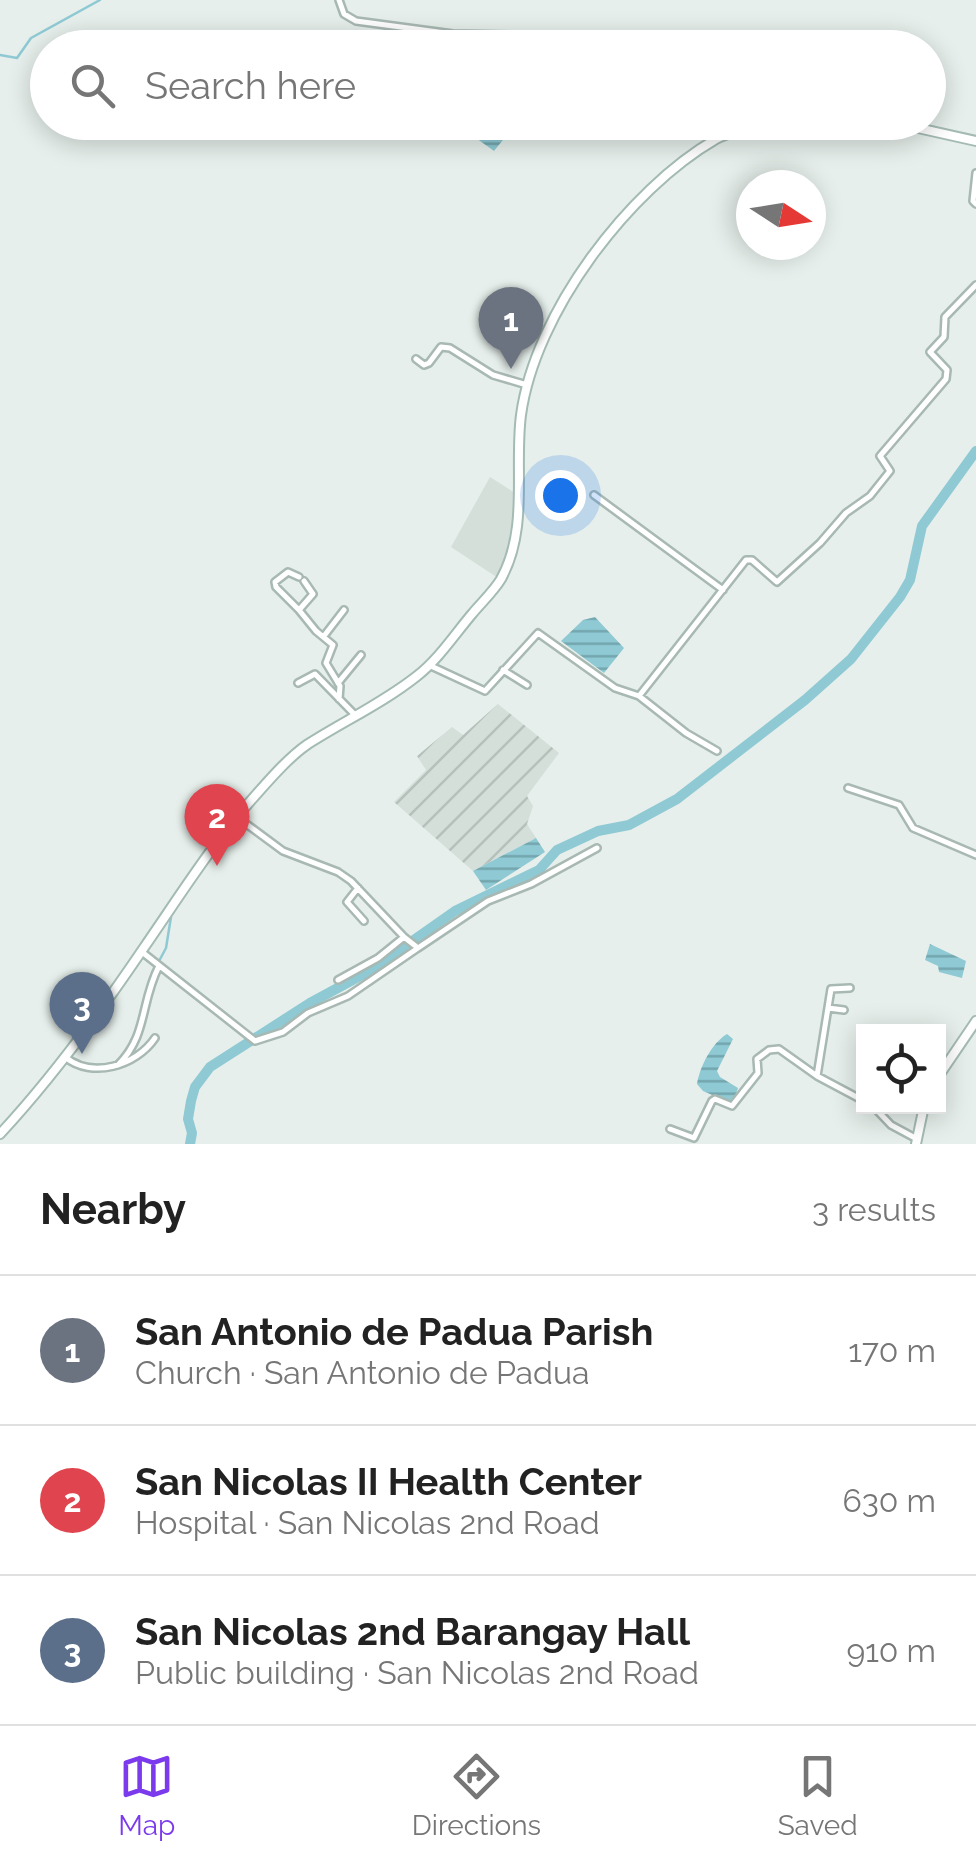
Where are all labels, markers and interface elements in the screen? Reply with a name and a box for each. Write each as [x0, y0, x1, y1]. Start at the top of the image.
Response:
search box [30, 30, 946, 140]
icon: search [65, 58, 120, 113]
text: Search here [145, 63, 356, 108]
north arrow [736, 170, 826, 260]
pin: 1 [478, 286, 544, 369]
your location [535, 470, 586, 521]
pin: 2 [184, 784, 250, 866]
pin: 3 [49, 972, 114, 1054]
map controls [856, 1024, 946, 1114]
button: locate [856, 1024, 946, 1114]
text: Nearby [40, 1185, 186, 1234]
text: 3 results [812, 1191, 936, 1228]
text: San Antonio de Padua Parish [135, 1309, 653, 1354]
text: 1 [65, 1332, 80, 1369]
text: 170 m [848, 1332, 936, 1369]
text: Church · San Antonio de Padua [135, 1354, 589, 1391]
text: San Nicolas II Health Center [135, 1459, 642, 1504]
text: 2 [63, 1482, 82, 1519]
text: 630 m [842, 1482, 936, 1519]
text: Hospital · San Nicolas 2nd Road [135, 1504, 600, 1541]
text: San Nicolas 2nd Barangay Hall [135, 1609, 690, 1654]
text: 3 [64, 1632, 81, 1669]
text: 910 m [846, 1632, 936, 1669]
text: Public building · San Nicolas 2nd Road [135, 1654, 699, 1691]
tab: Map [118, 1749, 175, 1842]
tab: Directions [412, 1749, 541, 1842]
tab: Saved [778, 1749, 858, 1842]

